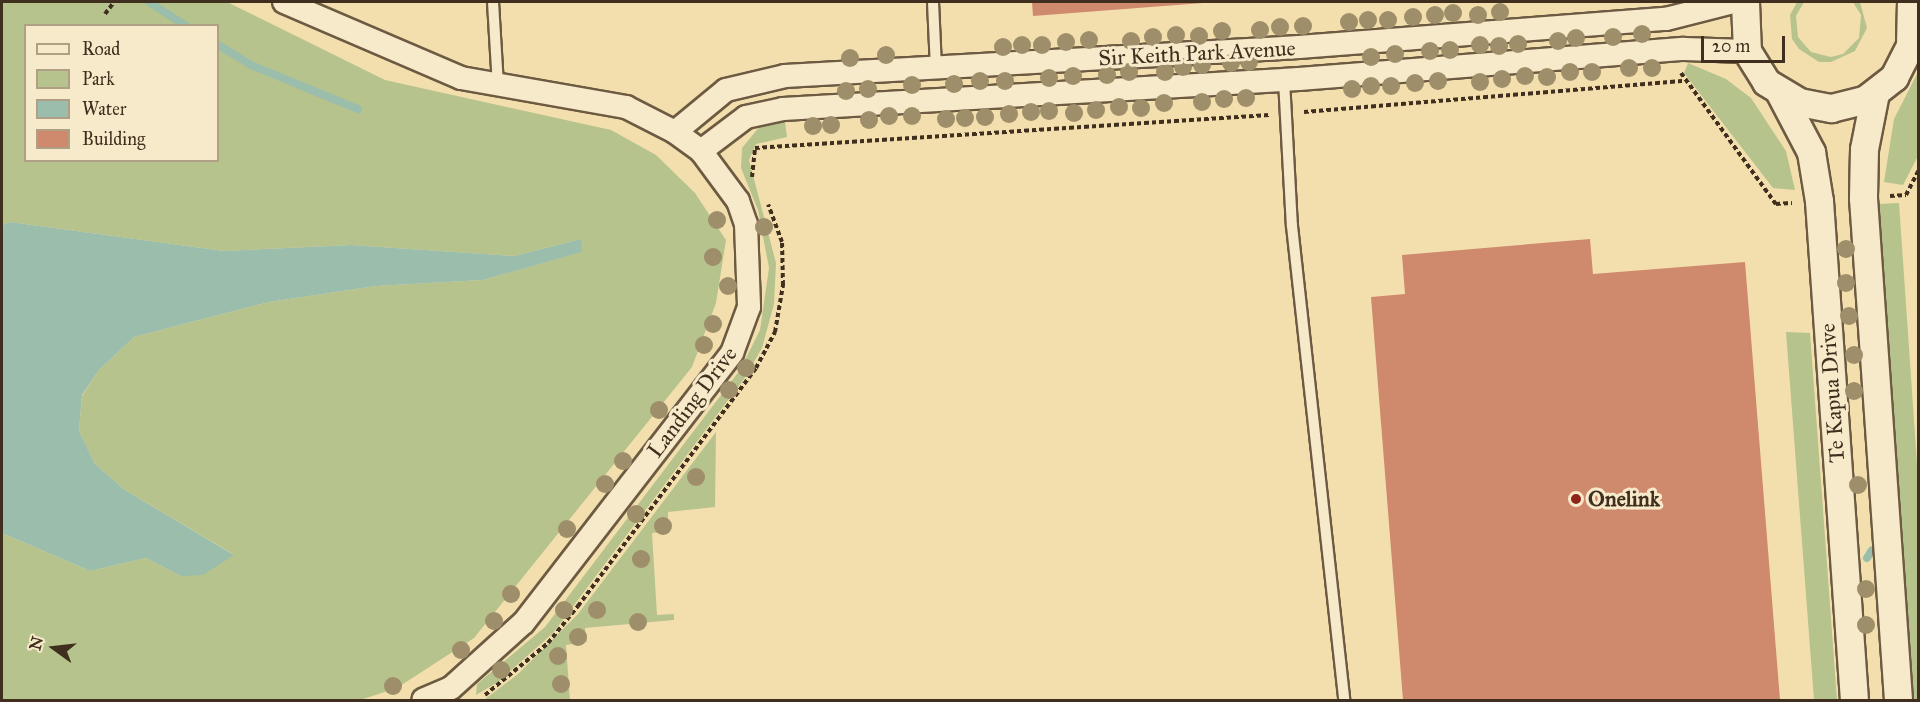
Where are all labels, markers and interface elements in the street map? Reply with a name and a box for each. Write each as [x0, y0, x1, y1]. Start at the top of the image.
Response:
legend [24, 24, 219, 162]
scale bar [1704, 24, 1788, 62]
street label: Sir Keith Park Avenue [1098, 35, 1296, 71]
text: 20 m [1712, 35, 1750, 57]
text: Road [82, 38, 120, 60]
text: Park [82, 68, 115, 90]
text: Water [82, 98, 126, 120]
text: Building [82, 128, 145, 150]
street label: Te Kapua Drive [1814, 322, 1850, 464]
street label: Landing Drive [642, 341, 742, 463]
place label: Onelink [1588, 486, 1660, 512]
marker: Onelink [1569, 492, 1583, 506]
north arrow [24, 618, 84, 678]
text: N [25, 634, 47, 652]

